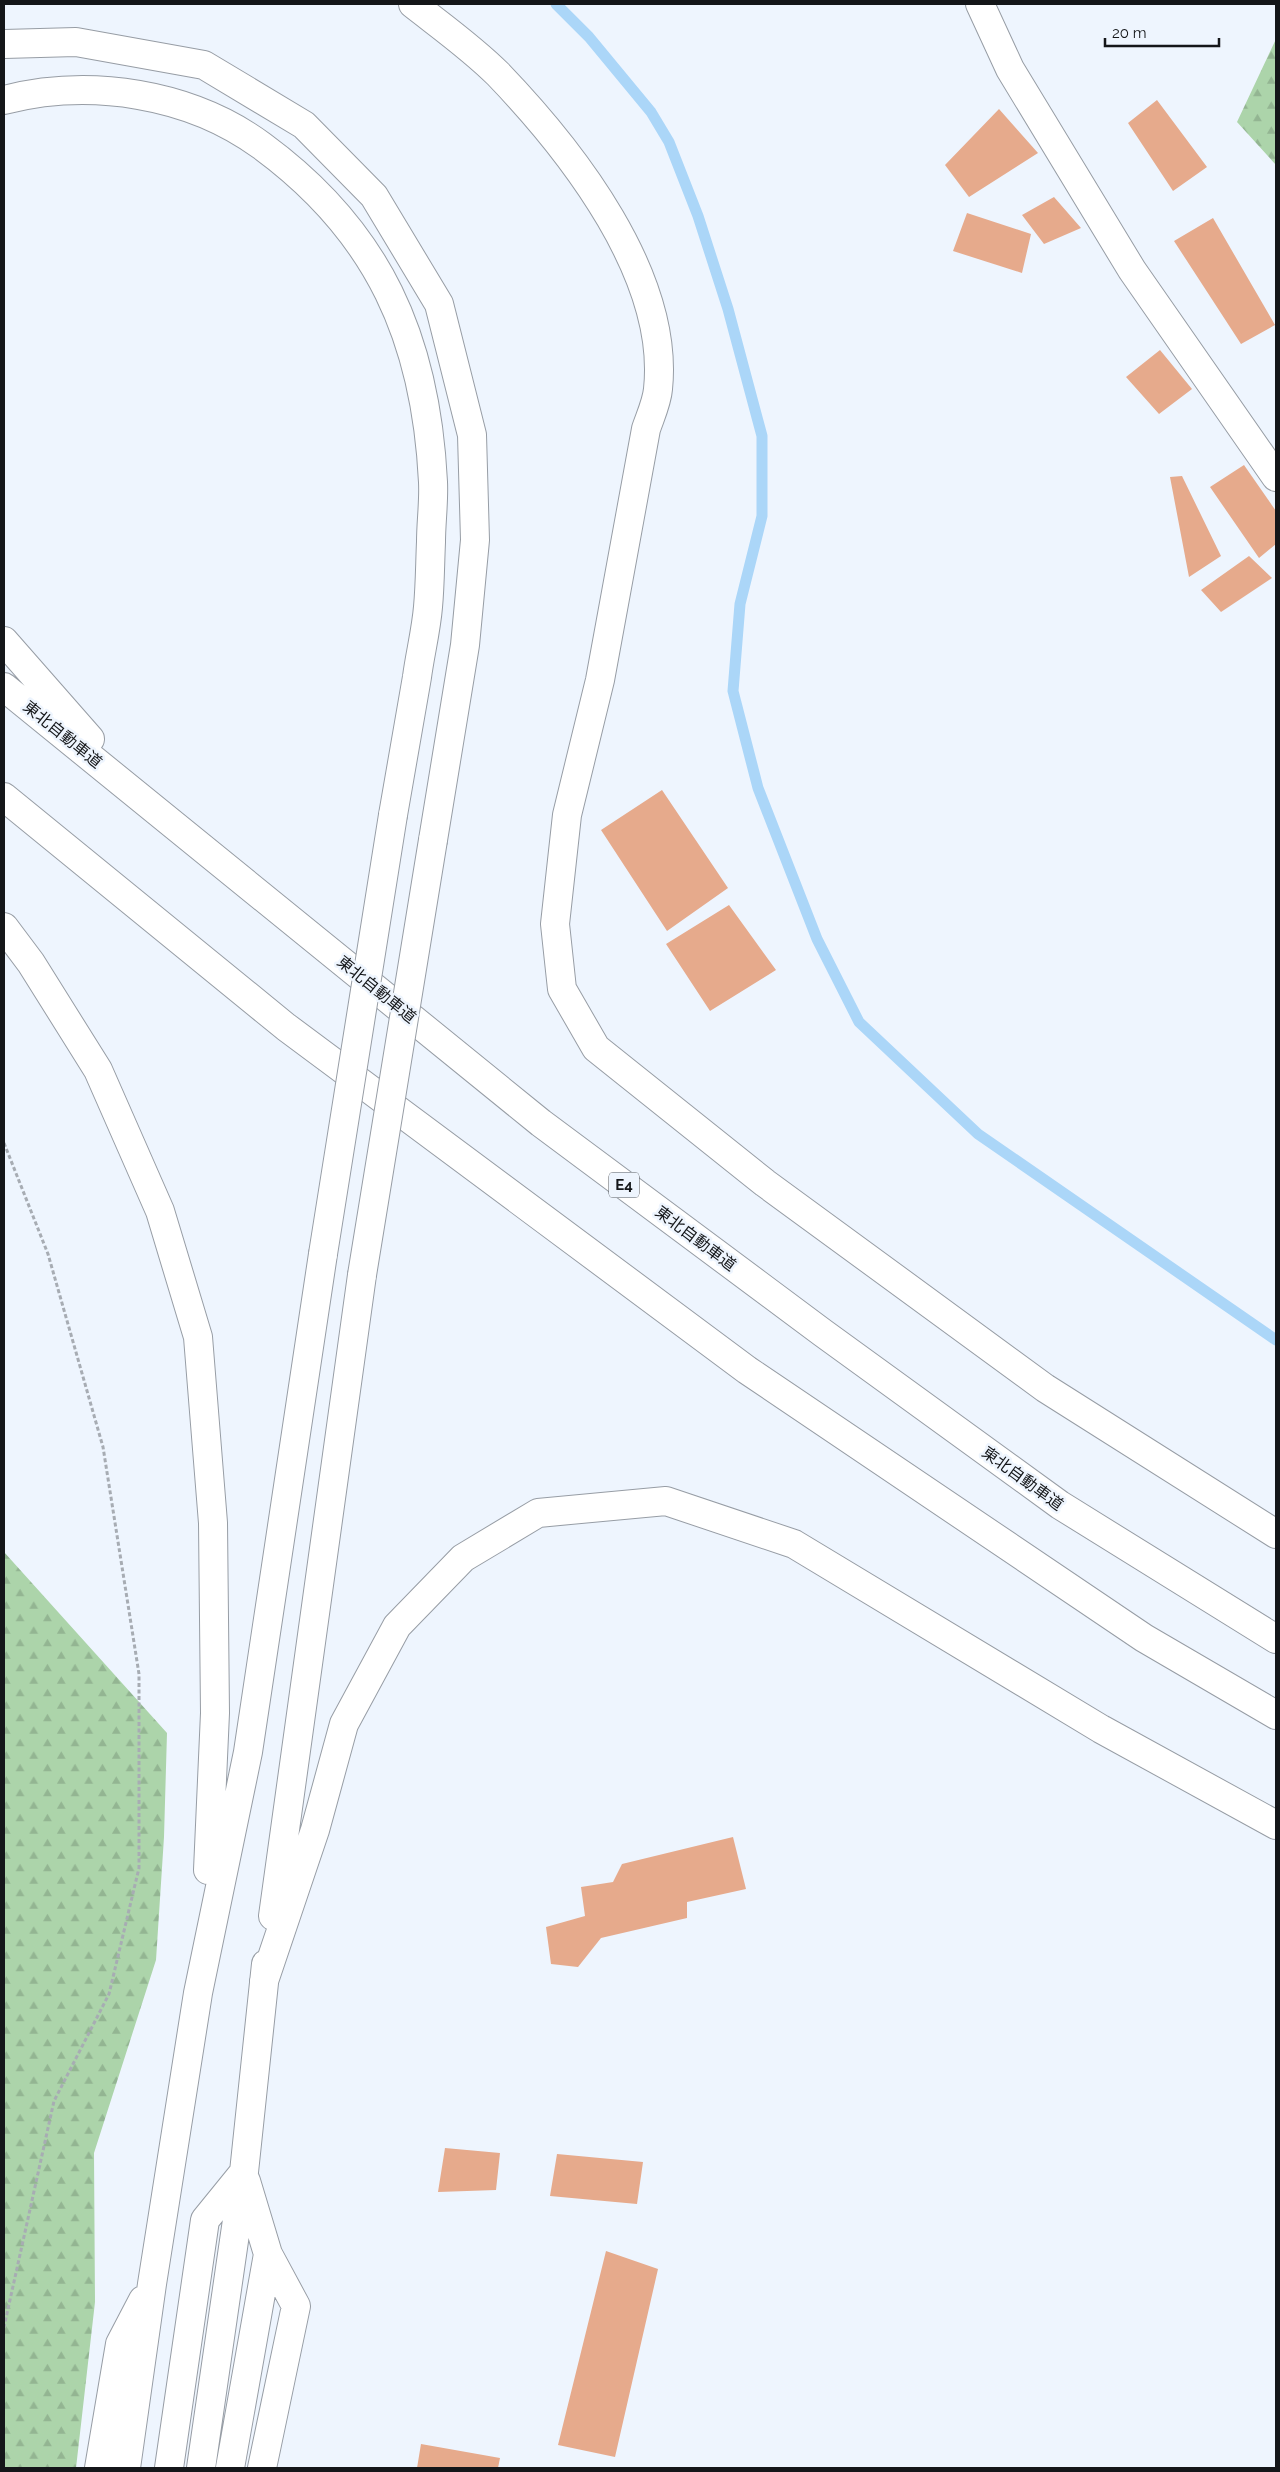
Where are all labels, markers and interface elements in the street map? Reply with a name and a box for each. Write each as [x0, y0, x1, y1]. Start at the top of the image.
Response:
scale bar [1105, 15, 1219, 47]
text: 20 m [1112, 24, 1147, 42]
street label: 東北自動車道 [19, 697, 106, 772]
street label: 東北自動車道 [333, 952, 420, 1027]
road number: E4 [609, 1172, 639, 1198]
street label: 東北自動車道 [652, 1202, 740, 1275]
street label: 東北自動車道 [978, 1443, 1067, 1514]

